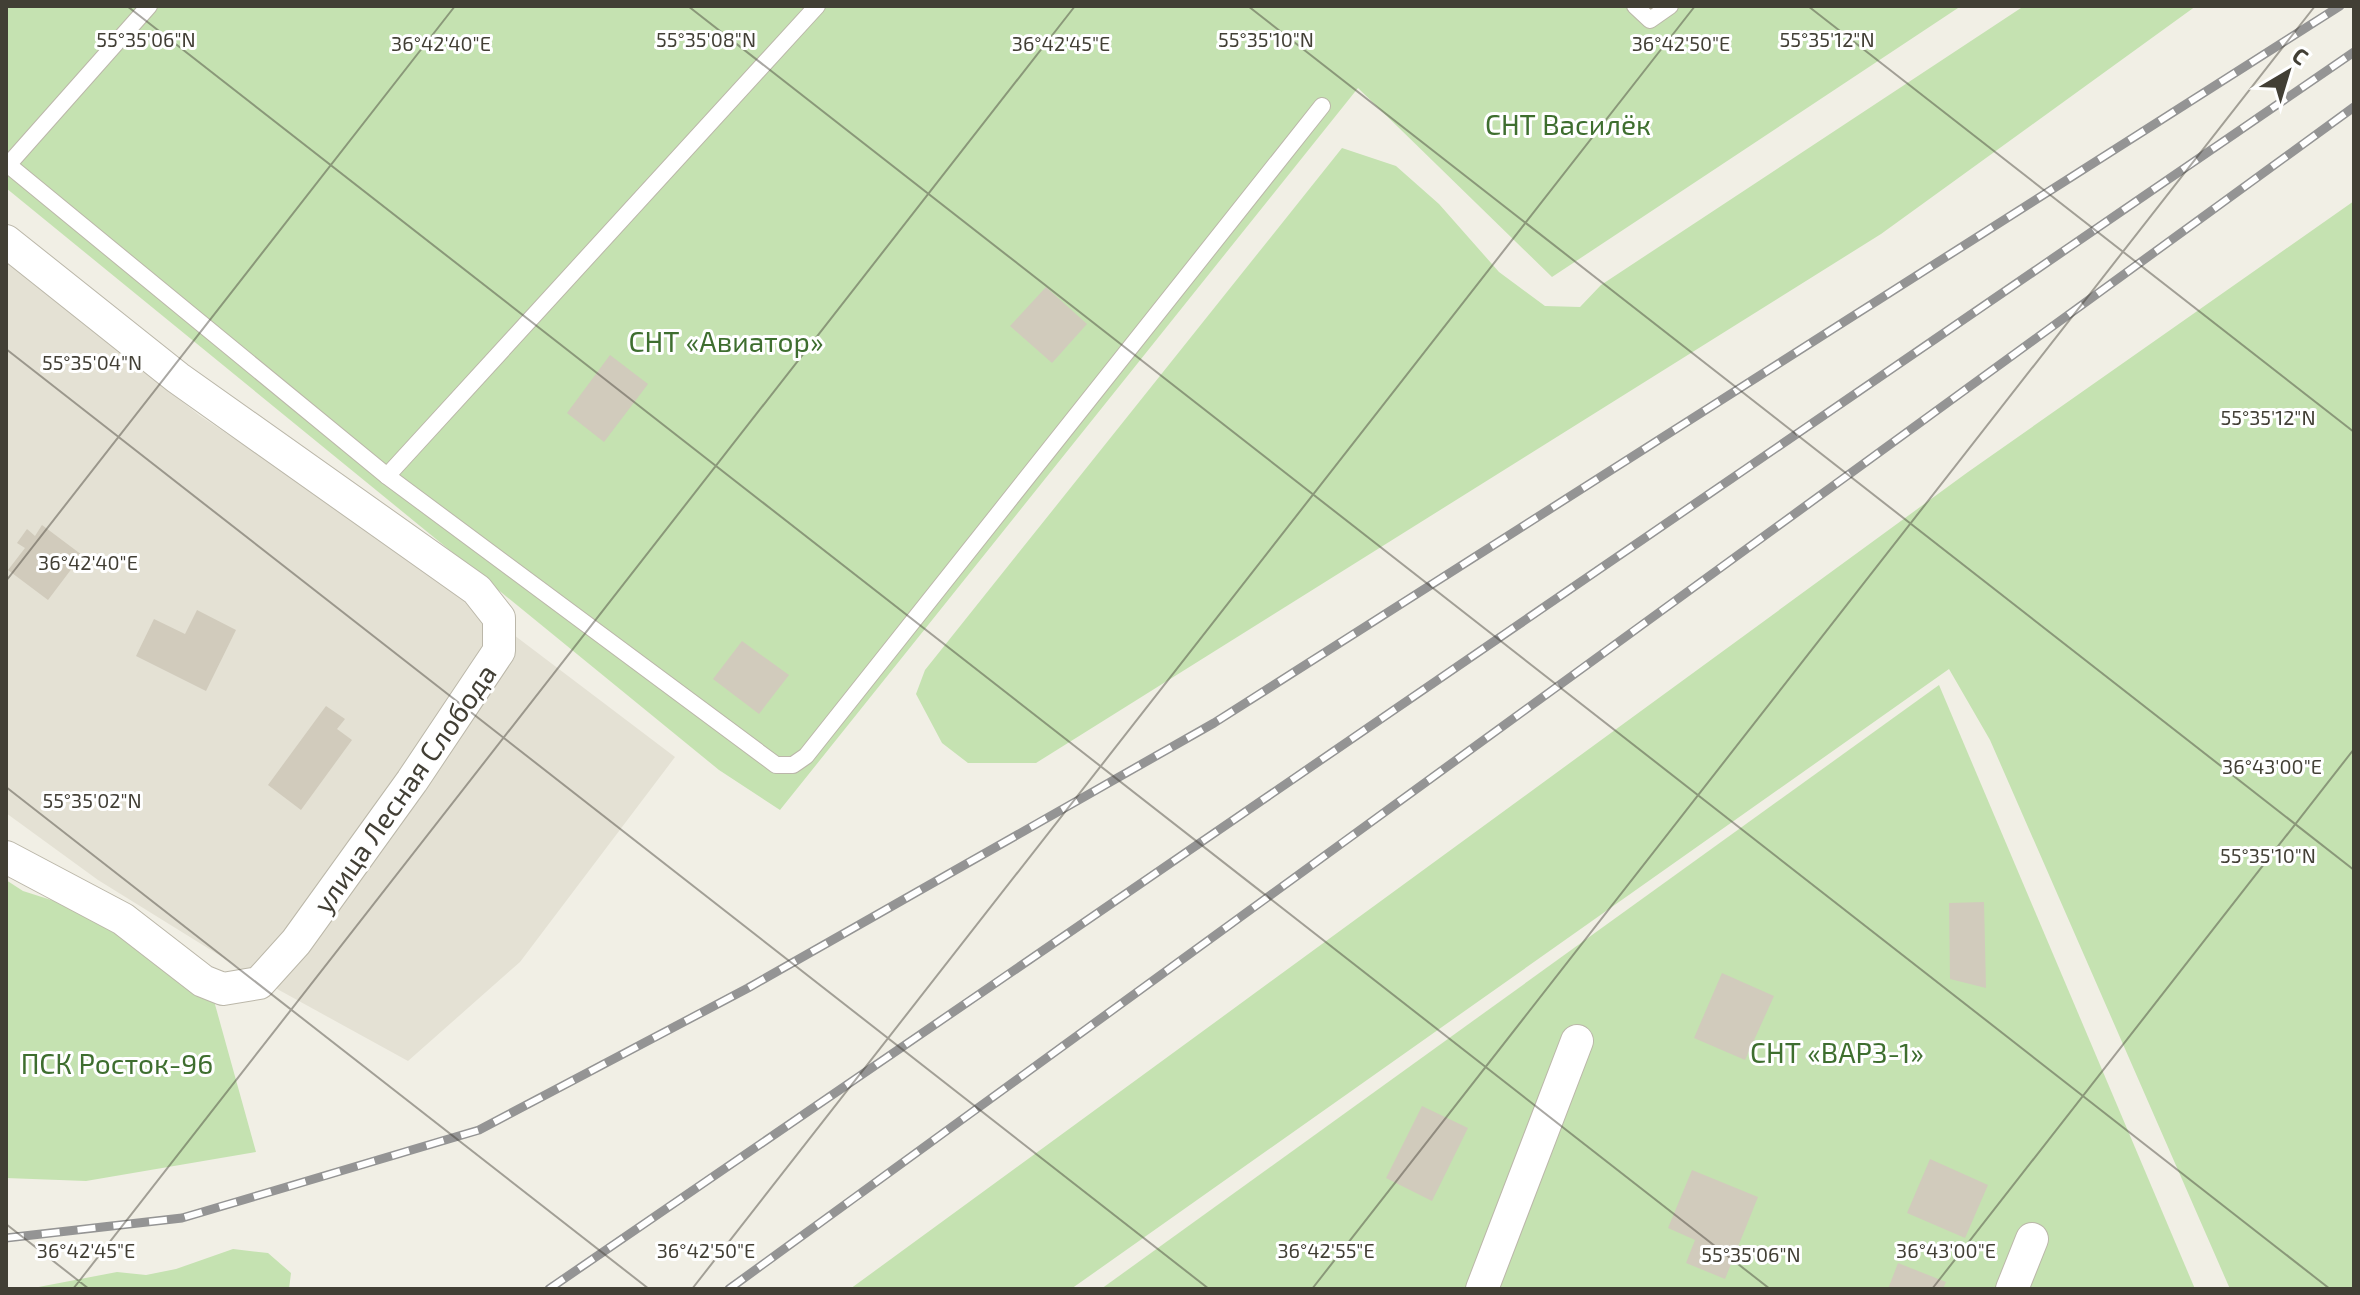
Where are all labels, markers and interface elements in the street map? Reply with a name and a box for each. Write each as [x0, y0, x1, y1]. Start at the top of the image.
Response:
text: 55°35'06"N [96, 27, 196, 51]
text: 55°35'08"N [656, 27, 756, 51]
text: 55°35'10"N [1218, 27, 1314, 51]
text: 55°35'12"N [1779, 27, 1875, 51]
text: 36°42'40"E [391, 31, 491, 55]
text: 36°42'45"E [1012, 31, 1110, 55]
text: 36°42'50"E [1632, 31, 1730, 55]
north arrow [2248, 32, 2328, 112]
text: С [2288, 41, 2314, 70]
park label: СНТ Василёк [1485, 107, 1651, 141]
park label: СНТ «Авиатор» [629, 324, 823, 358]
text: 55°35'04"N [42, 350, 142, 374]
text: 55°35'12"N [2220, 405, 2316, 429]
text: 36°42'40"E [38, 550, 138, 574]
street label: улица Лесная Слобода [305, 657, 503, 919]
text: 36°43'00"E [2222, 754, 2322, 778]
text: 55°35'02"N [42, 788, 142, 812]
text: 55°35'10"N [2220, 843, 2316, 867]
park label: СНТ «ВАРЗ-1» [1750, 1035, 1924, 1069]
park label: ПСК Росток-96 [21, 1046, 213, 1080]
text: 36°42'45"E [37, 1238, 135, 1262]
text: 36°42'50"E [657, 1238, 755, 1262]
text: 36°42'55"E [1277, 1238, 1375, 1262]
text: 36°43'00"E [1896, 1238, 1996, 1262]
text: 55°35'06"N [1701, 1242, 1801, 1266]

